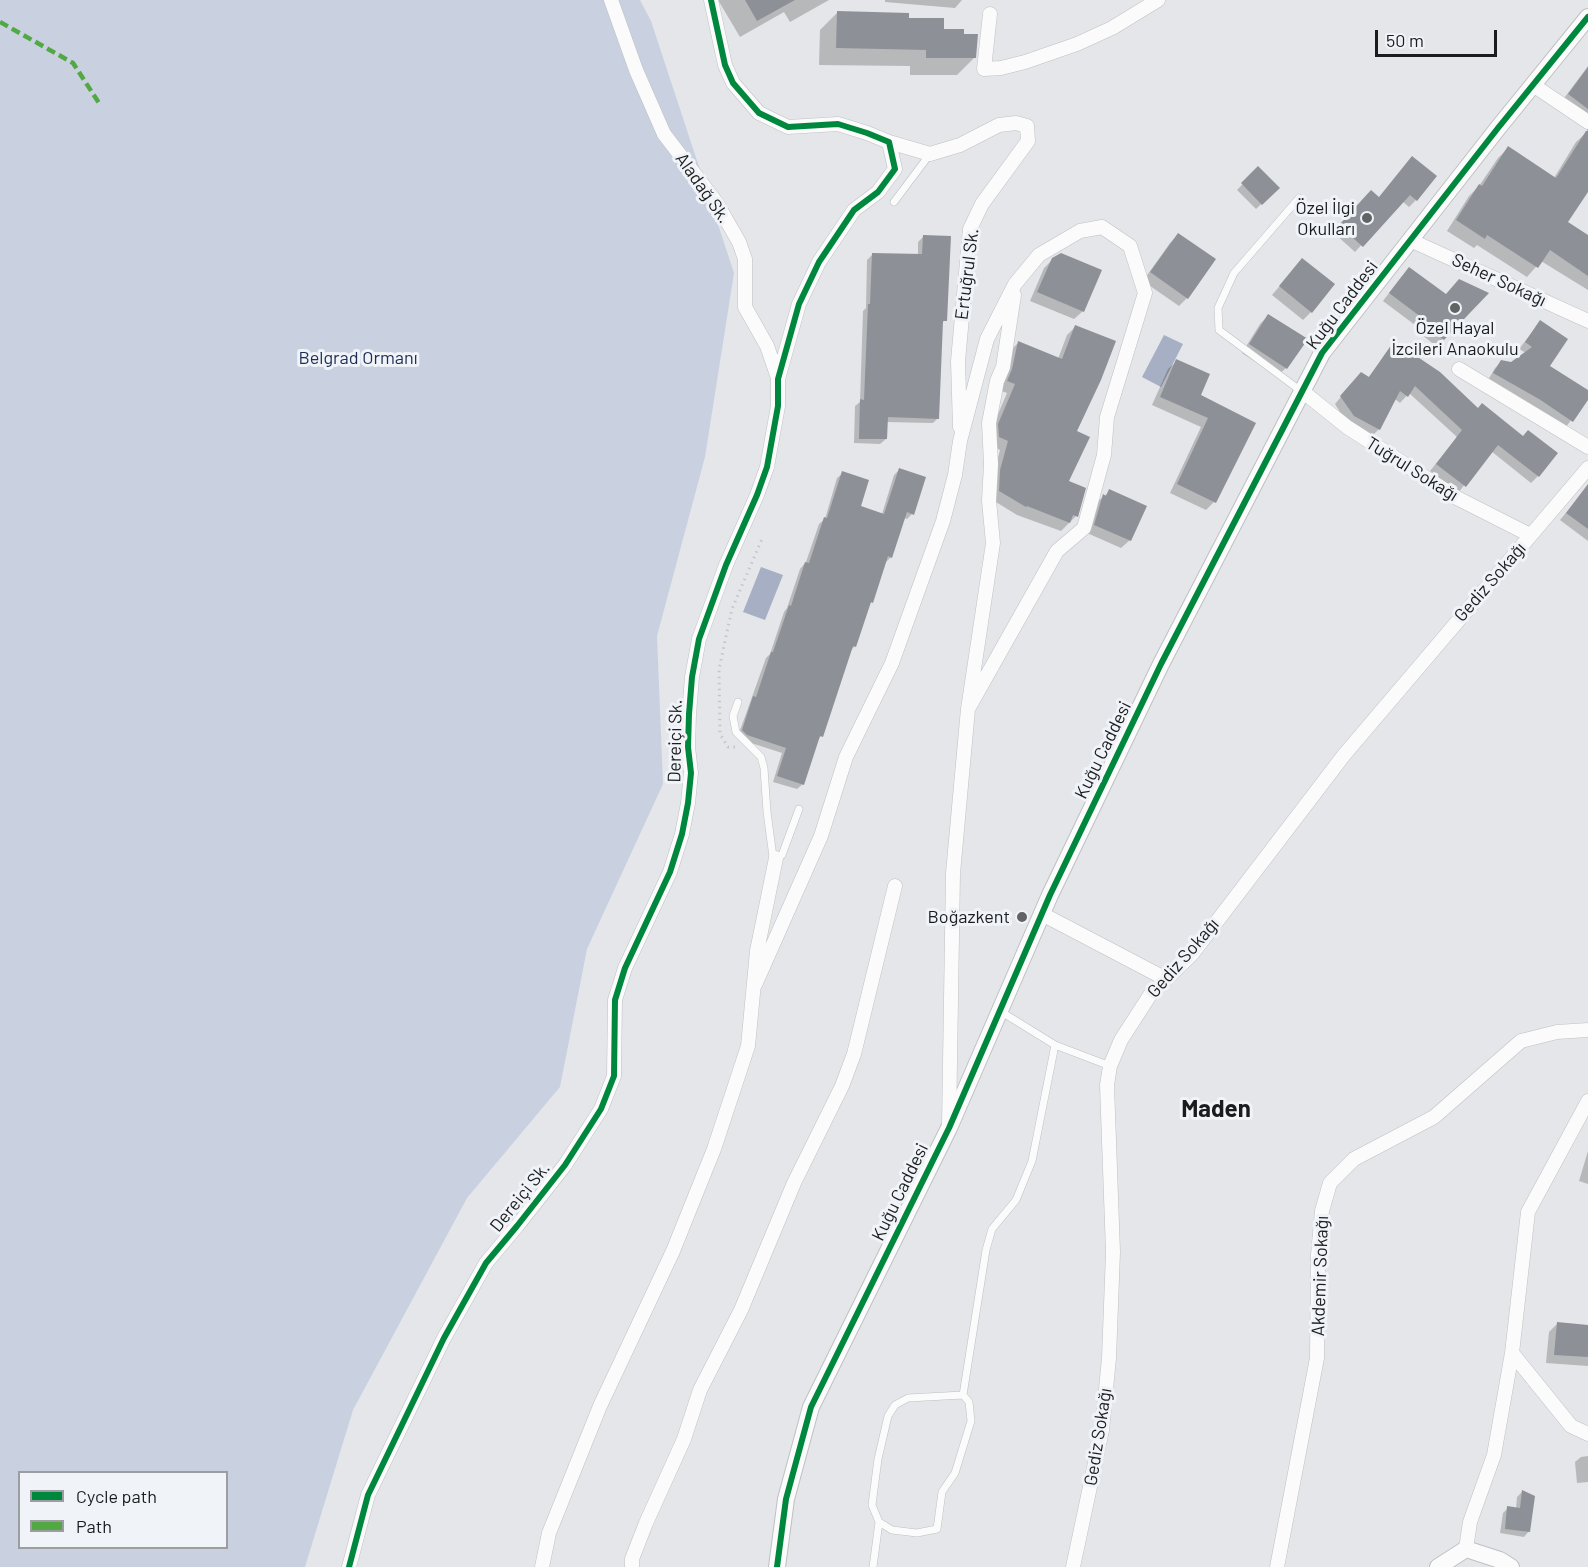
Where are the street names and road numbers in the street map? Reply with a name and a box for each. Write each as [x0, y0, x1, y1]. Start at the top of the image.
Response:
street label: Aladağ Sk. [671, 149, 735, 227]
street label: Ertuğrul Sk. [951, 227, 983, 321]
street label: Seher Sokağı [1449, 249, 1549, 311]
street label: Kuğu Caddesi [1302, 256, 1382, 354]
street label: Tuğrul Sokağı [1362, 432, 1462, 506]
street label: Gediz Sokağı [1450, 538, 1530, 626]
street label: Kuğu Caddesi [1070, 698, 1136, 802]
street label: Dereiçi Sk. [663, 699, 687, 783]
street label: Gediz Sokağı [1143, 914, 1223, 1002]
street label: Kuğu Caddesi [867, 1140, 933, 1244]
street label: Dereiçi Sk. [485, 1158, 555, 1236]
street label: Akdemir Sokağı [1307, 1215, 1333, 1337]
street label: Gediz Sokağı [1080, 1387, 1116, 1487]

